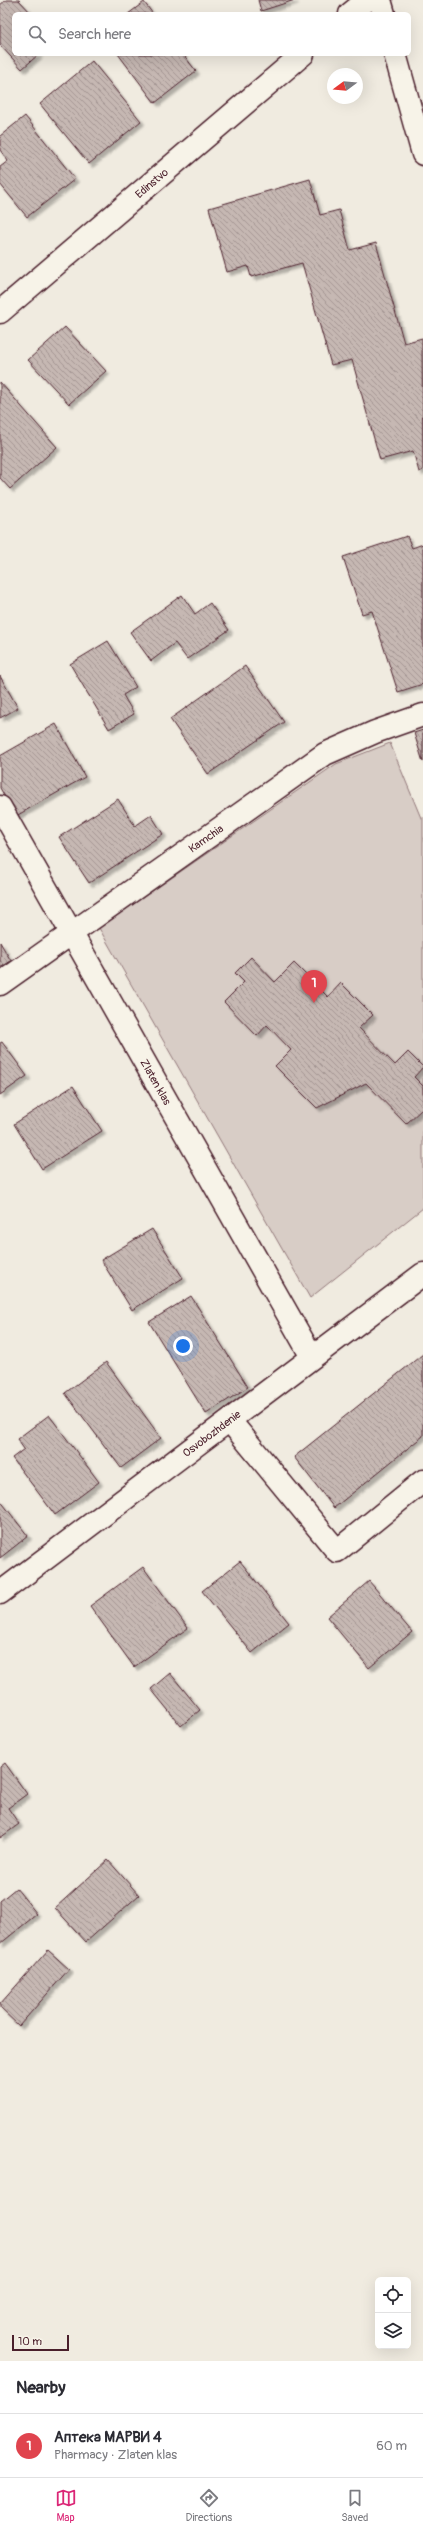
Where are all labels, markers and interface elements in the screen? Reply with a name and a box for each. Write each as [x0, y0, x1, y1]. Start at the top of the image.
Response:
search box [12, 12, 411, 56]
icon: search [26, 23, 48, 45]
text: Search here [58, 25, 131, 44]
north arrow [327, 68, 363, 104]
street label: Edinstvo [132, 165, 171, 201]
street label: Kamchia [186, 822, 226, 855]
pin: 1 [301, 970, 327, 1003]
street label: Zlaten klas [138, 1057, 174, 1107]
your location [173, 1336, 193, 1356]
street label: Osvobozhdenie [180, 1407, 244, 1460]
map controls [375, 2277, 411, 2349]
button: locate [375, 2277, 411, 2313]
button: layers [375, 2313, 411, 2349]
scale bar [12, 2333, 69, 2352]
text: 10 m [18, 2335, 42, 2348]
text: Nearby [16, 2377, 65, 2398]
text: Аптека МАРВИ 4 [54, 2428, 162, 2447]
text: 1 [26, 2438, 32, 2454]
text: 60 m [376, 2438, 407, 2454]
text: Pharmacy · Zlaten klas [54, 2447, 177, 2463]
tab: Map [55, 2487, 77, 2524]
tab: Directions [186, 2487, 232, 2524]
tab: Saved [341, 2487, 368, 2524]

